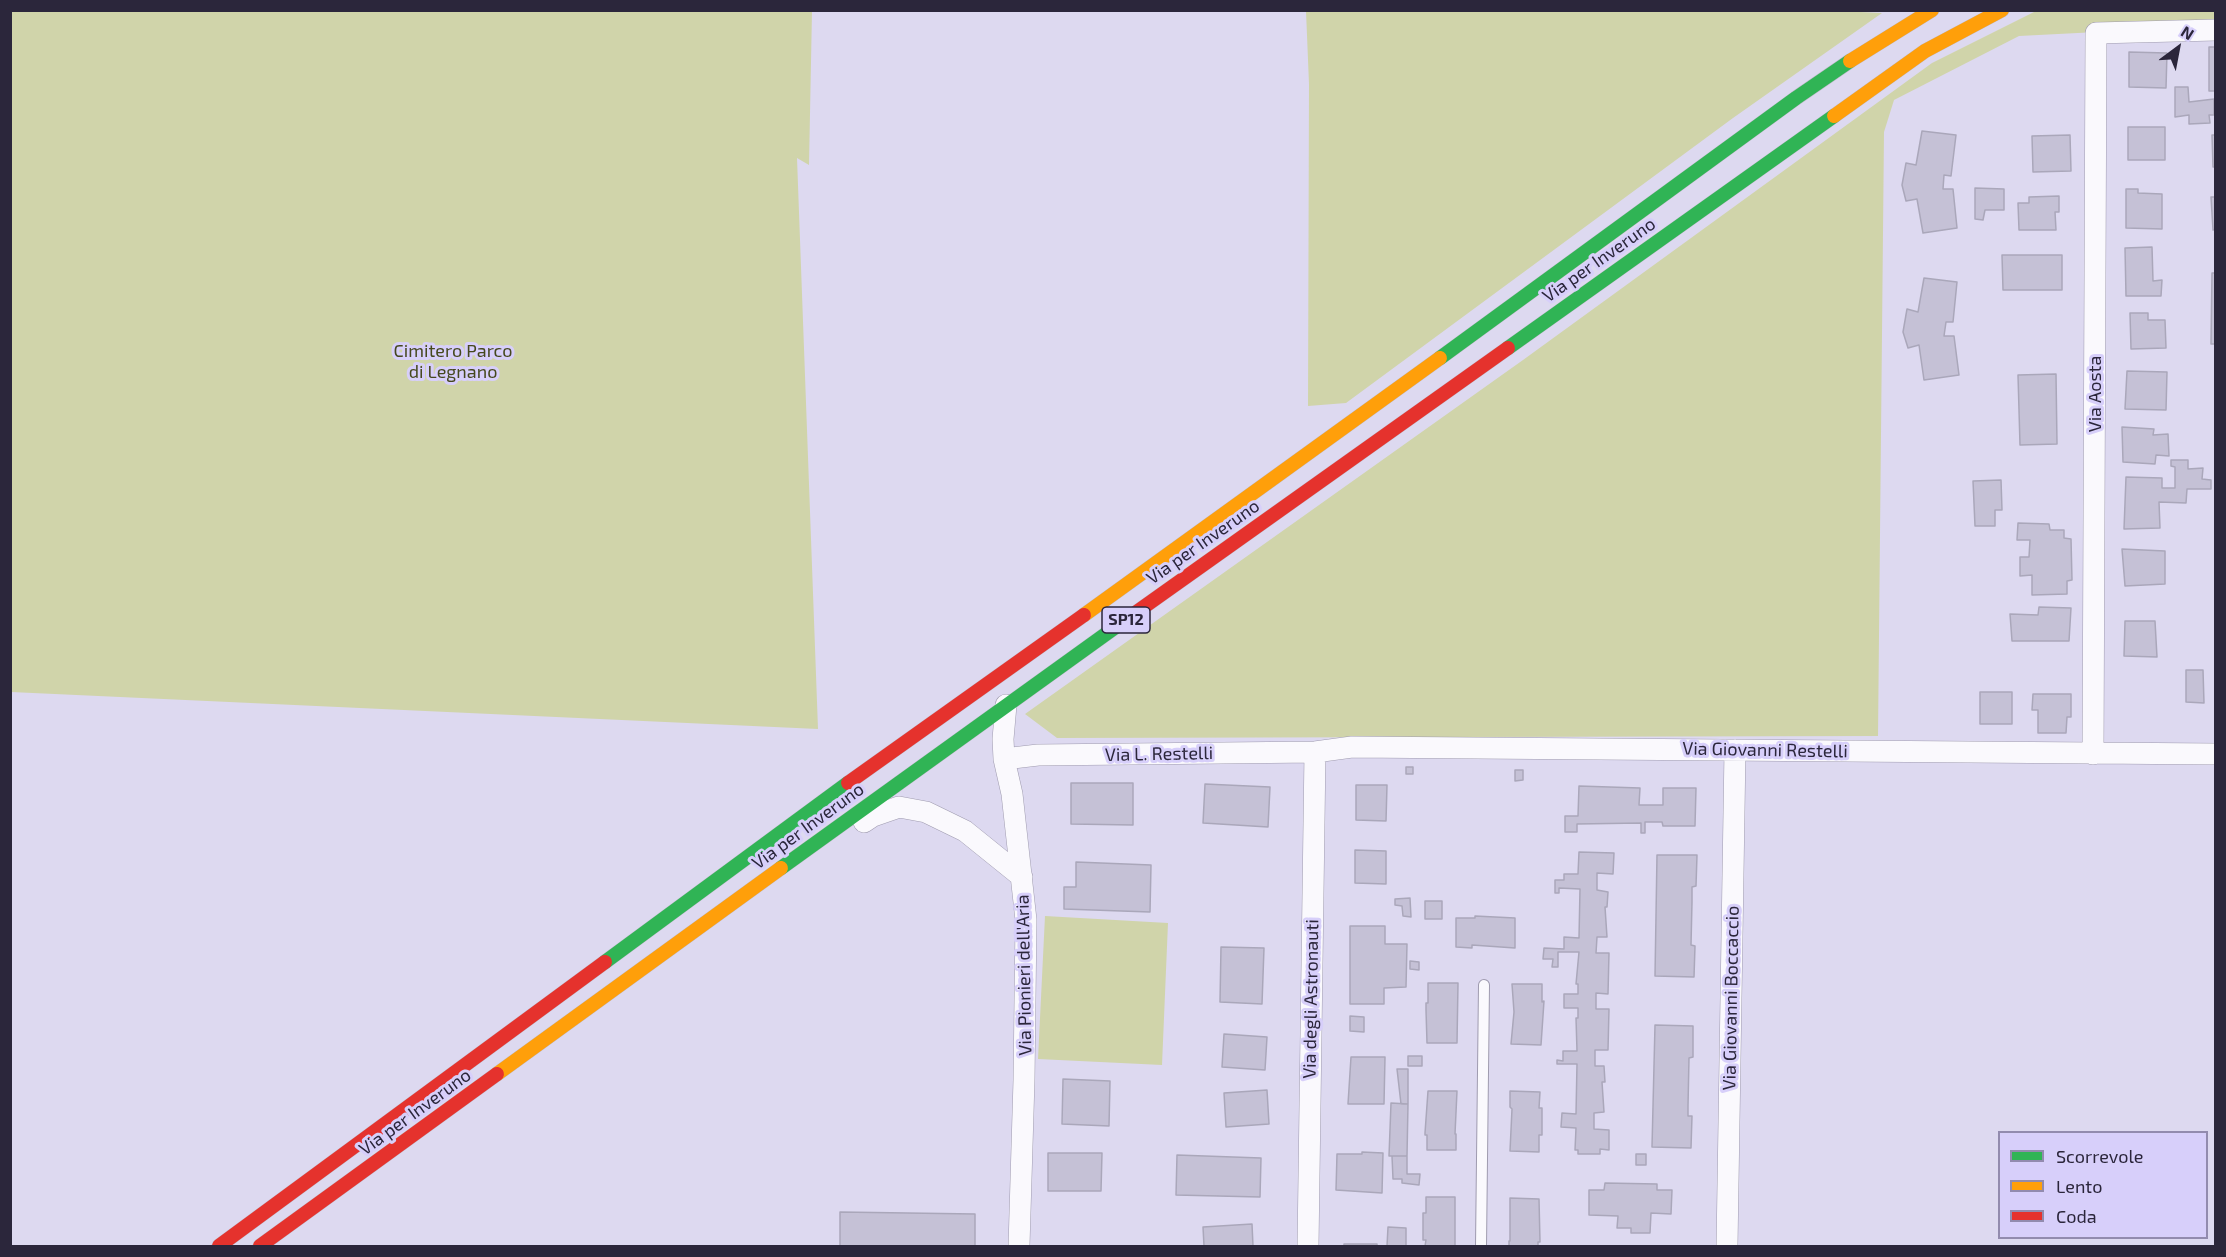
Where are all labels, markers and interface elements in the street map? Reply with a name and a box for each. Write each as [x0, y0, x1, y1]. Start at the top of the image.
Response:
north arrow [2148, 18, 2208, 78]
text: N [2178, 21, 2198, 43]
street label: Via per Inveruno [1538, 213, 1660, 307]
park label: Cimitero Parco di Legnano [394, 340, 512, 382]
street label: Via Aosta [2084, 356, 2106, 432]
street label: Via per Inveruno [1142, 495, 1264, 589]
road number: SP12 [1102, 607, 1150, 633]
street label: Via Giovanni Restelli [1682, 738, 1848, 762]
street label: Via L. Restelli [1105, 742, 1213, 766]
street label: Via per Inveruno [748, 778, 868, 874]
street label: Via Pionieri dell'Aria [1012, 894, 1036, 1056]
street label: Via Giovanni Boccaccio [1719, 905, 1743, 1091]
street label: Via degli Astronauti [1299, 919, 1323, 1079]
street label: Via per Inveruno [355, 1064, 475, 1160]
legend [1998, 1131, 2208, 1239]
text: Scorrevole [2056, 1145, 2143, 1167]
text: Lento [2056, 1175, 2102, 1197]
text: Coda [2056, 1205, 2097, 1227]

